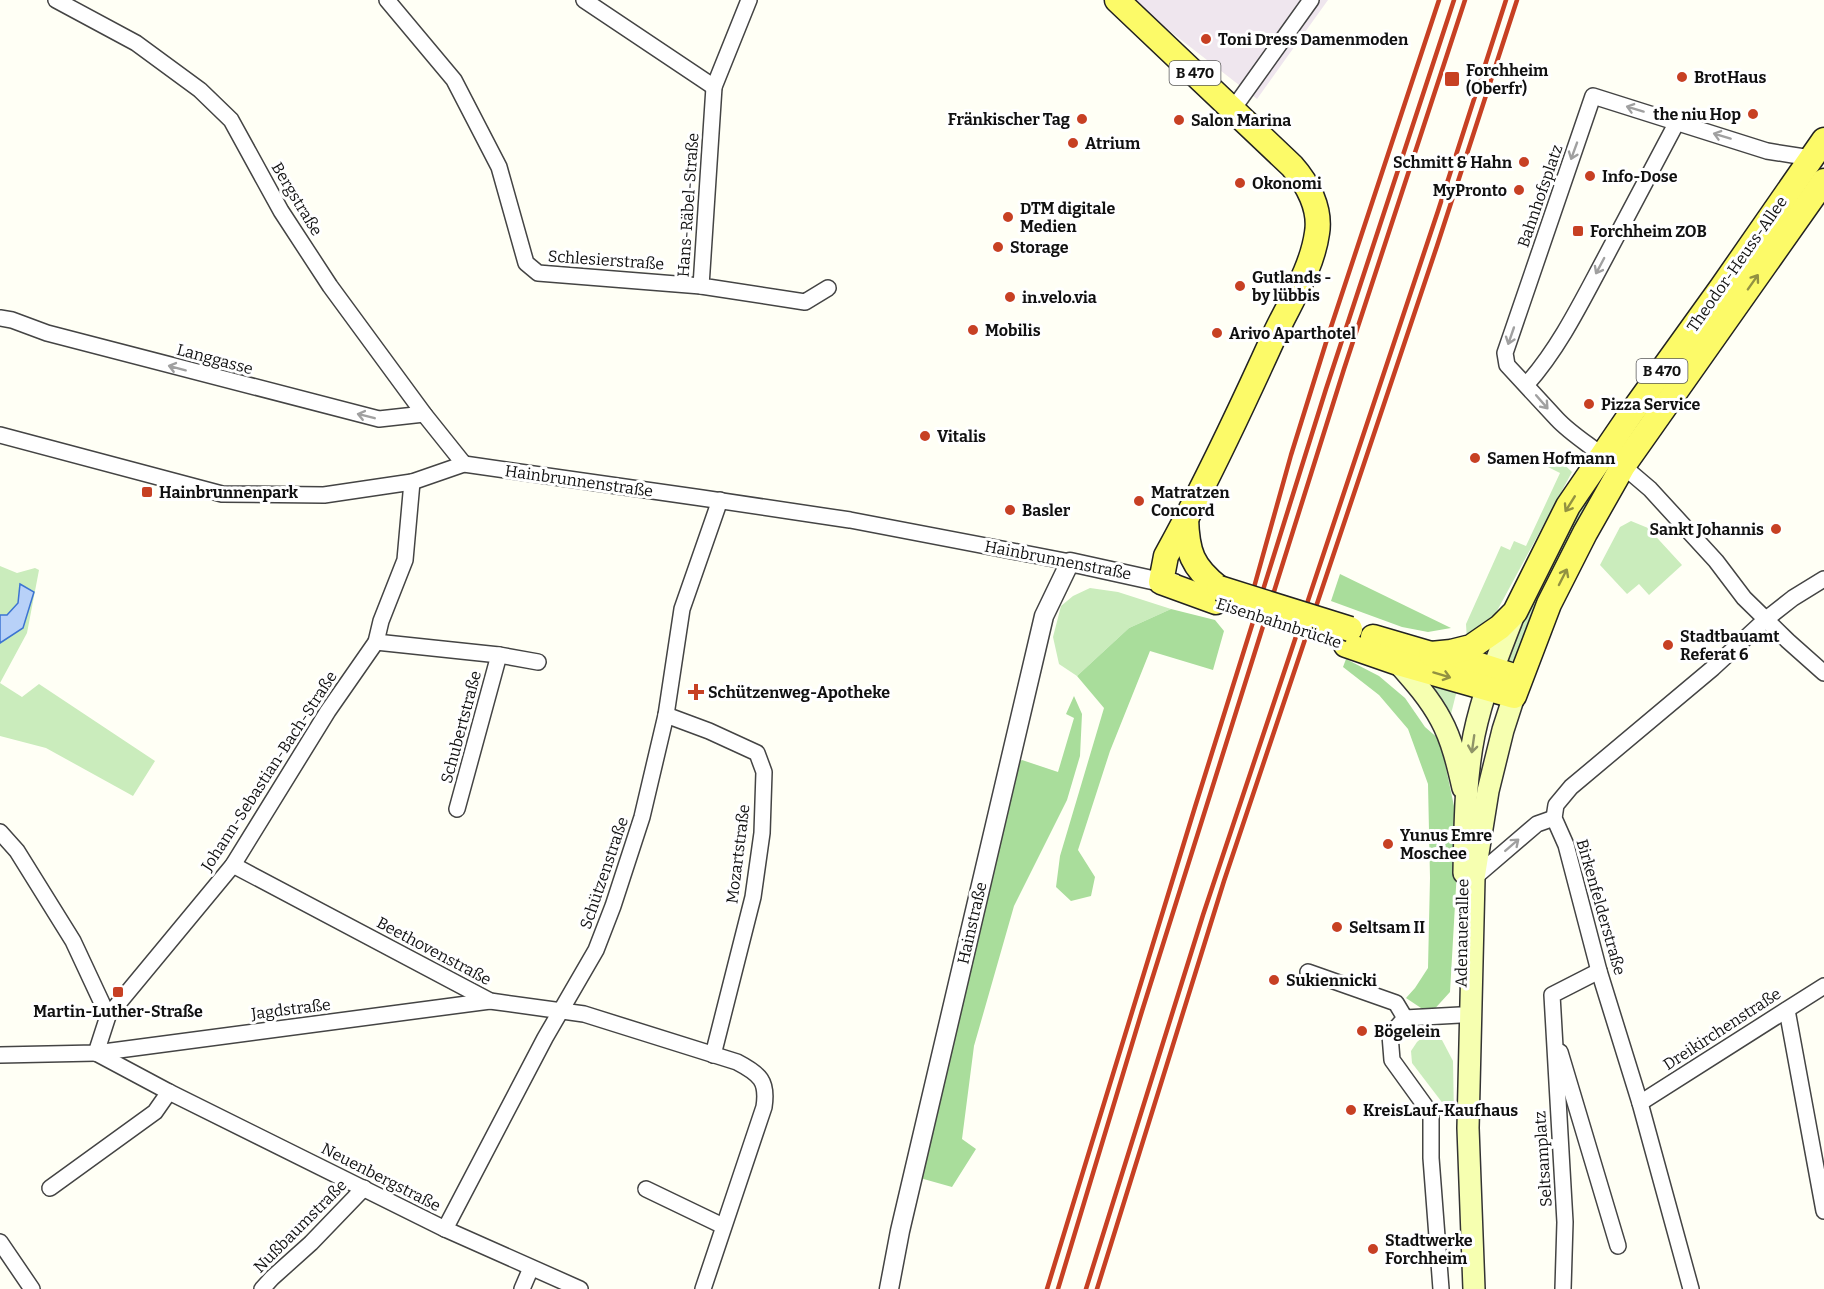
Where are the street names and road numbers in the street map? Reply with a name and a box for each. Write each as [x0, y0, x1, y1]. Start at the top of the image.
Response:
road number: B 470 [1170, 61, 1220, 85]
street label: Hans-Räbel-Straße [673, 132, 703, 278]
street label: Bahnhofsplatz [1514, 142, 1567, 250]
street label: Bergstraße [268, 159, 326, 239]
street label: Theodor-Heuss-Allee [1683, 192, 1791, 336]
street label: Schlesierstraße [547, 246, 665, 274]
street label: Langgasse [175, 340, 255, 378]
road number: B 470 [1636, 359, 1688, 383]
street label: Hainbrunnenstraße [504, 461, 654, 501]
street label: Hainbrunnenstraße [983, 536, 1133, 584]
street label: Eisenbahnbrücke [1214, 594, 1344, 652]
street label: Johann-Sebastian-Bach-Straße [197, 668, 341, 875]
street label: Schubertstraße [437, 669, 485, 785]
street label: Mozartstraße [722, 803, 754, 905]
street label: Schützenstraße [576, 814, 632, 932]
street label: Birkenfelderstraße [1572, 837, 1630, 977]
street label: Adenauerallee [1452, 878, 1472, 988]
street label: Hainstraße [953, 880, 991, 966]
street label: Beethovenstraße [374, 913, 494, 989]
street label: Dreikirchenstraße [1660, 984, 1784, 1074]
street label: Jagdstraße [249, 995, 332, 1023]
street label: Seltsamplatz [1530, 1110, 1556, 1208]
street label: Neuenbergstraße [318, 1139, 444, 1215]
street label: Nußbaumstraße [250, 1176, 350, 1276]

